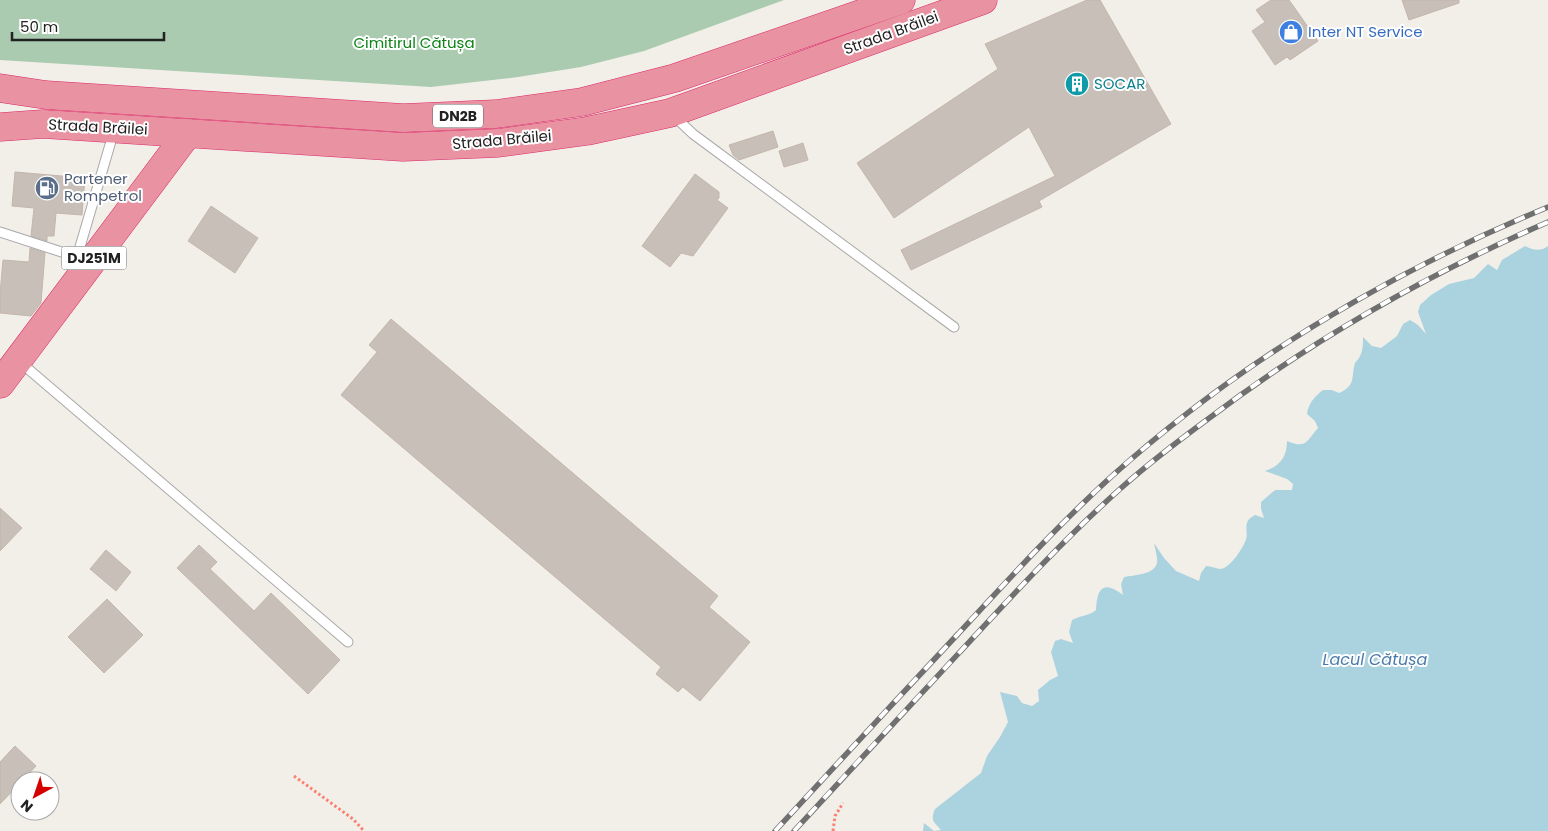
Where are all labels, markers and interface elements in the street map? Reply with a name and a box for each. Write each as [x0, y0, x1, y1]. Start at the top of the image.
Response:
street label: Strada Brăilei [840, 6, 941, 59]
scale bar [12, 10, 165, 42]
text: 50 m [20, 16, 58, 37]
shop icon: Inter NT Service [1278, 19, 1304, 45]
place label: Inter NT Service [1308, 21, 1423, 42]
park label: Cimitirul Cătușa [353, 32, 475, 53]
building icon: SOCAR [1064, 71, 1090, 97]
place label: SOCAR [1094, 73, 1145, 94]
road number: DN2B [433, 104, 483, 128]
street label: Strada Brăilei [48, 113, 148, 140]
street label: Strada Brăilei [451, 125, 552, 154]
place label: Partener Rompetrol [64, 168, 142, 206]
fuel station icon: Partener Rompetrol [34, 175, 60, 201]
road number: DJ251M [62, 247, 126, 270]
water label: Lacul Cătușa [1323, 648, 1428, 671]
north arrow [10, 771, 60, 821]
text: N [16, 795, 37, 817]

